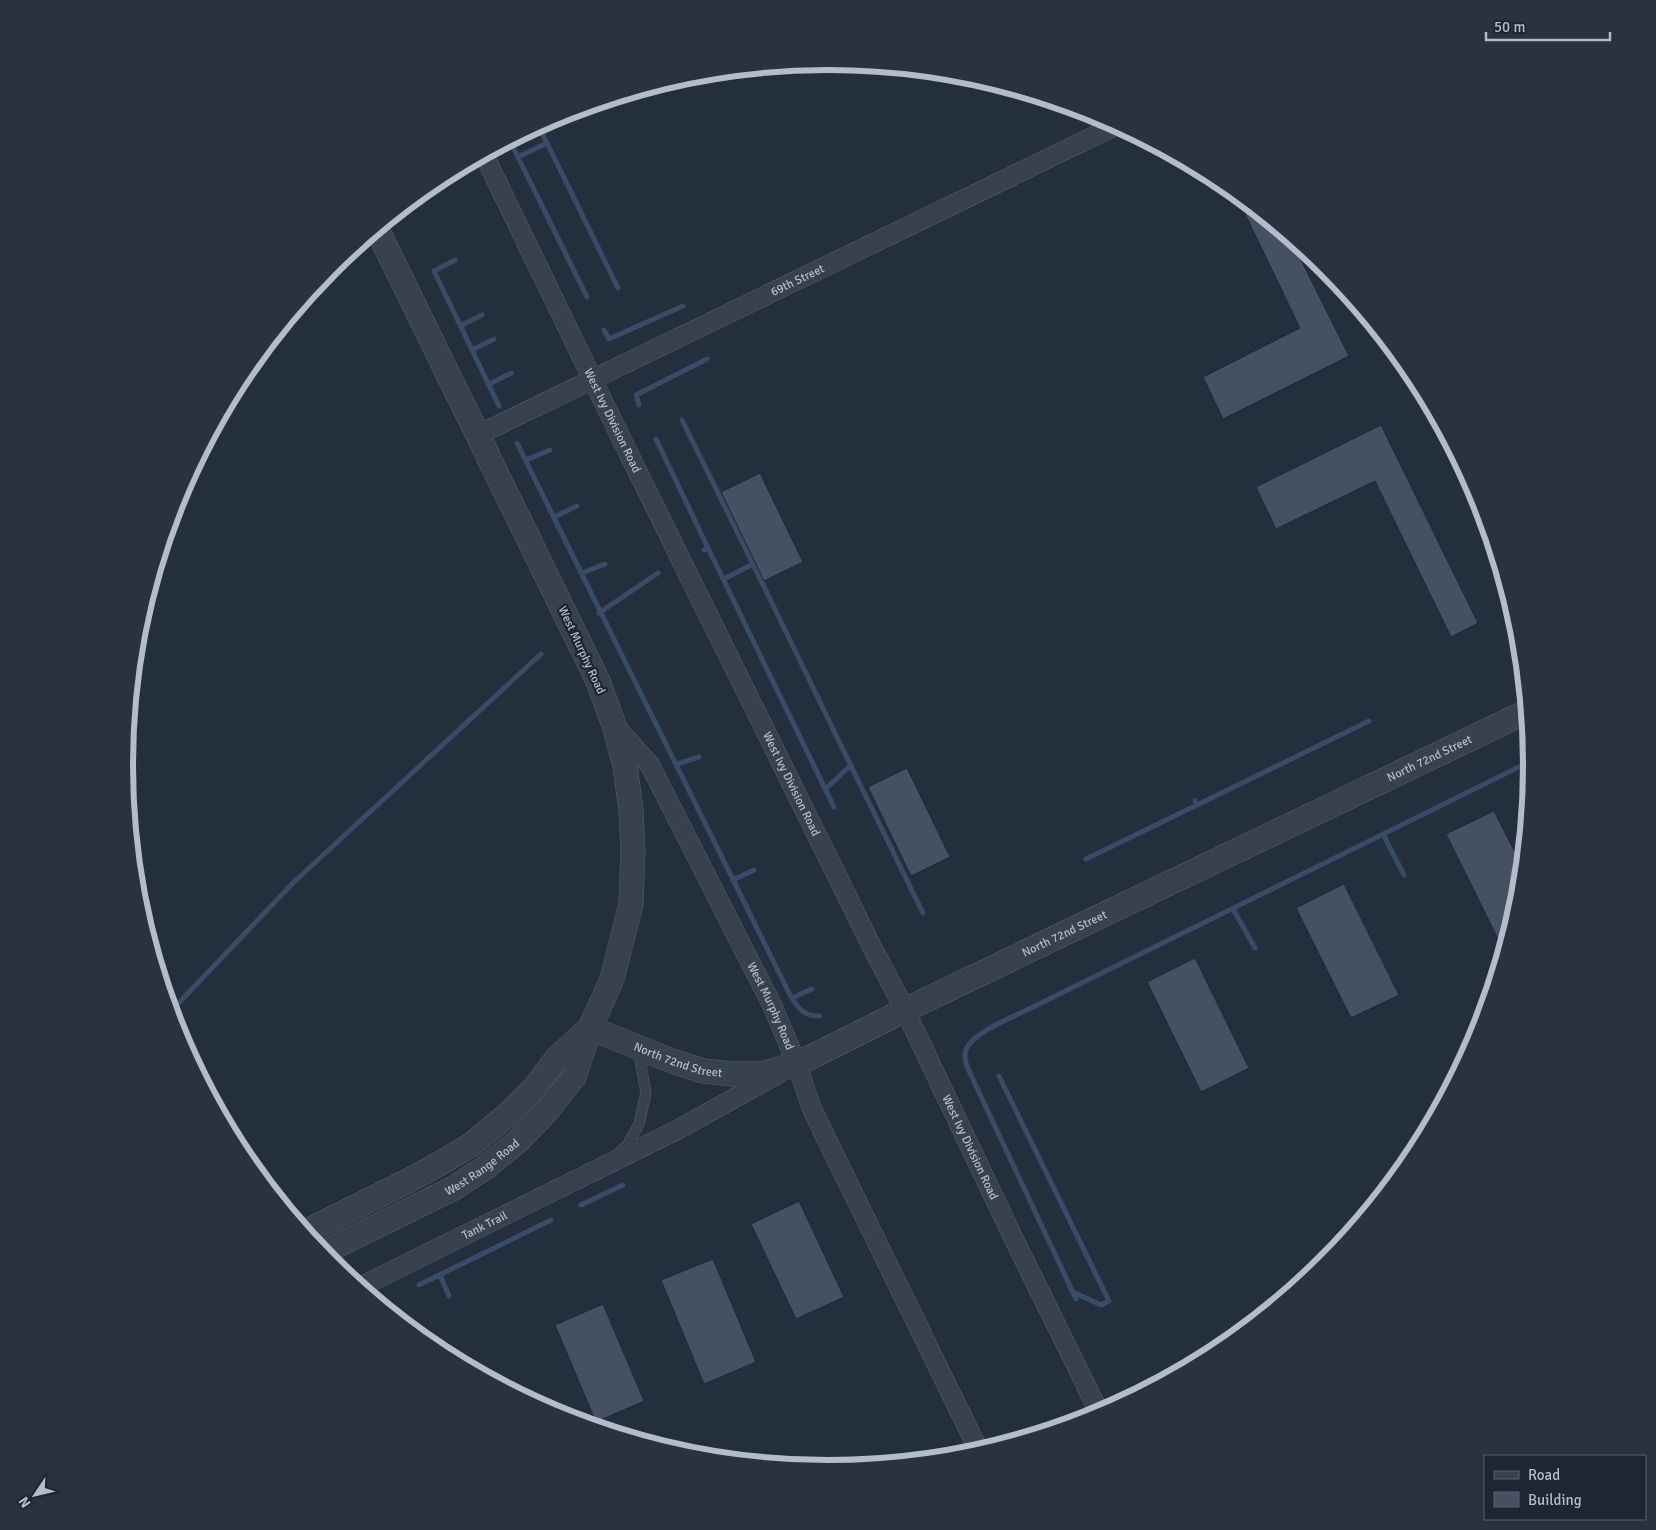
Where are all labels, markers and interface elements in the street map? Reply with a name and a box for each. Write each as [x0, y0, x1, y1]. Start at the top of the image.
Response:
scale bar [1486, 10, 1610, 42]
text: 50 m [1494, 18, 1525, 36]
street label: 69th Street [768, 261, 827, 300]
street label: West Ivy Division Road [580, 366, 644, 475]
street label: West Murphy Road [555, 604, 608, 696]
street label: West Ivy Division Road [759, 729, 823, 839]
street label: North 72nd Street [1385, 732, 1475, 785]
street label: North 72nd Street [1020, 907, 1109, 961]
street label: West Murphy Road [743, 960, 797, 1052]
street label: North 72nd Street [631, 1039, 723, 1081]
street label: West Ivy Division Road [938, 1093, 1001, 1202]
street label: West Range Road [443, 1136, 523, 1199]
street label: Tank Trail [460, 1208, 510, 1243]
legend [1484, 1455, 1646, 1520]
text: Road [1528, 1466, 1560, 1484]
north arrow [10, 1470, 60, 1520]
text: Building [1528, 1491, 1582, 1509]
text: N [15, 1493, 35, 1511]

